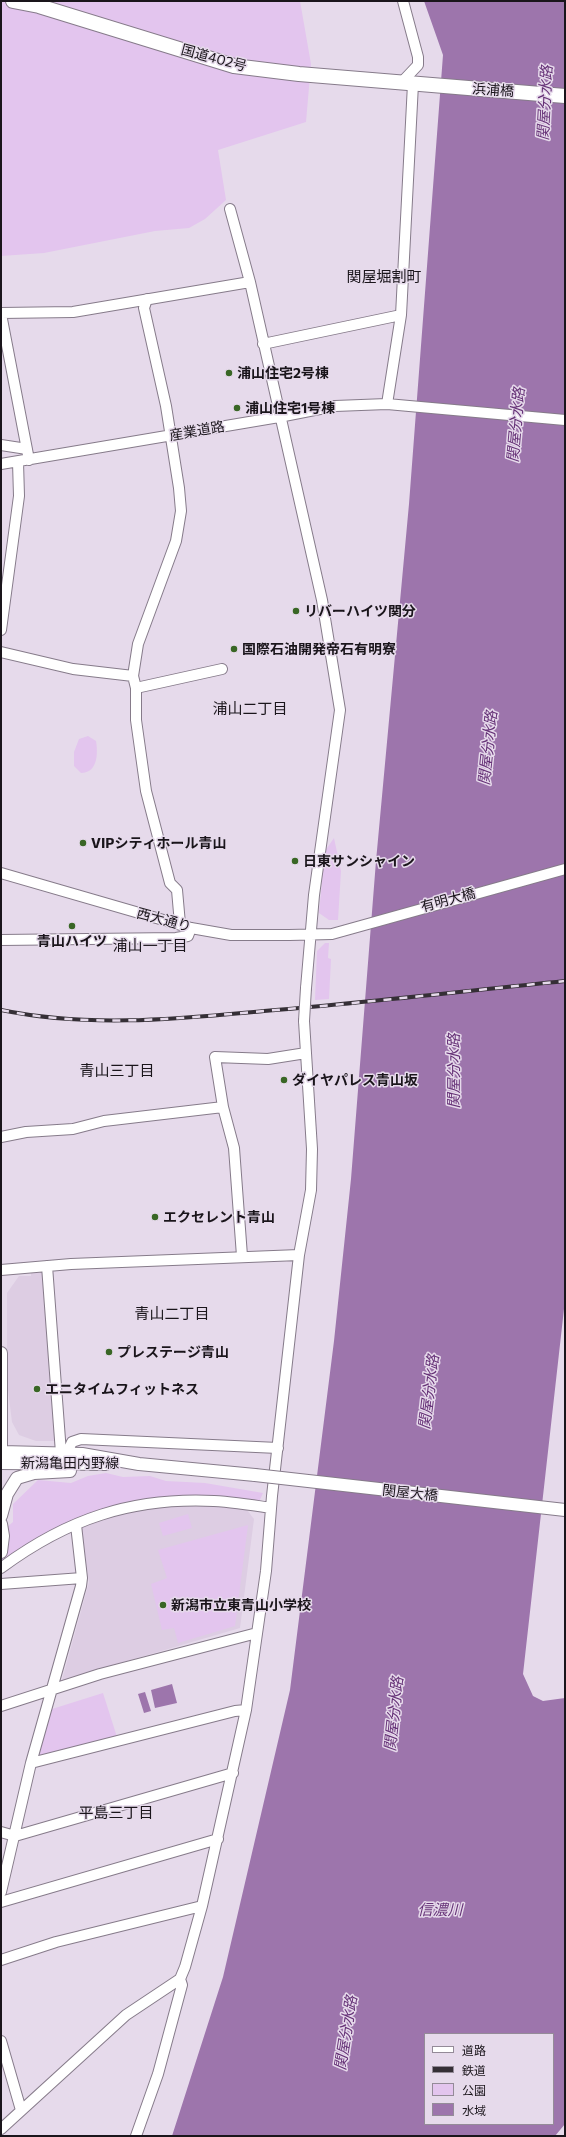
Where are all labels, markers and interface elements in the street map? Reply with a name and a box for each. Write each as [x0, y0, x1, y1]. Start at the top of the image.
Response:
street label: 国道402号 [179, 41, 249, 75]
water label: 関屋分水路 [534, 65, 556, 141]
street label: 浜浦橋 [471, 80, 515, 100]
district label: 関屋堀割町 [347, 268, 421, 286]
place label: 浦山住宅2号棟 [237, 365, 329, 381]
marker: 浦山住宅2号棟 [224, 368, 234, 378]
water label: 関屋分水路 [504, 387, 528, 463]
place label: 浦山住宅1号棟 [245, 400, 335, 416]
marker: 浦山住宅1号棟 [232, 403, 242, 413]
street label: 産業道路 [168, 418, 226, 444]
place label: リバーハイツ関分 [304, 603, 416, 619]
marker: リバーハイツ関分 [291, 606, 301, 616]
place label: 国際石油開発帝石有明寮 [242, 641, 396, 657]
marker: 国際石油開発帝石有明寮 [229, 644, 239, 654]
district label: 浦山二丁目 [213, 700, 287, 718]
water label: 関屋分水路 [475, 710, 501, 786]
place label: VIPシティホール青山 [91, 835, 226, 851]
marker: VIPシティホール青山 [78, 838, 88, 848]
place label: 日東サンシャイン [303, 853, 415, 869]
marker: 日東サンシャイン [290, 856, 300, 866]
street label: 有明大橋 [419, 885, 477, 915]
street label: 西大通り [135, 905, 193, 935]
marker: 青山ハイツ [67, 921, 77, 931]
place label: 青山ハイツ [37, 933, 107, 949]
district label: 浦山一丁目 [113, 937, 187, 955]
water label: 関屋分水路 [445, 1034, 463, 1108]
district label: 青山三丁目 [80, 1062, 154, 1080]
place label: ダイヤパレス青山坂 [292, 1072, 418, 1088]
marker: ダイヤパレス青山坂 [279, 1075, 289, 1085]
place label: エクセレント青山 [163, 1209, 275, 1225]
marker: エクセレント青山 [150, 1212, 160, 1222]
district label: 青山二丁目 [135, 1305, 209, 1323]
place label: プレステージ青山 [117, 1344, 229, 1360]
marker: プレステージ青山 [104, 1347, 114, 1357]
water label: 関屋分水路 [415, 1354, 443, 1430]
place label: エニタイムフィットネス [45, 1381, 199, 1397]
marker: エニタイムフィットネス [32, 1384, 42, 1394]
street label: 新潟亀田内野線 [21, 1455, 119, 1471]
street label: 関屋大橋 [381, 1482, 439, 1504]
place label: 新潟市立東青山小学校 [171, 1597, 311, 1613]
marker: 新潟市立東青山小学校 [158, 1600, 168, 1610]
water label: 関屋分水路 [381, 1676, 407, 1752]
district label: 平島三丁目 [79, 1804, 153, 1822]
water label: 信濃川 [418, 1901, 462, 1919]
water label: 関屋分水路 [331, 1995, 361, 2071]
legend [424, 2033, 554, 2125]
text: 道路 [462, 2043, 486, 2057]
text: 鉄道 [462, 2063, 486, 2077]
text: 公園 [462, 2083, 486, 2097]
text: 水域 [462, 2103, 486, 2117]

